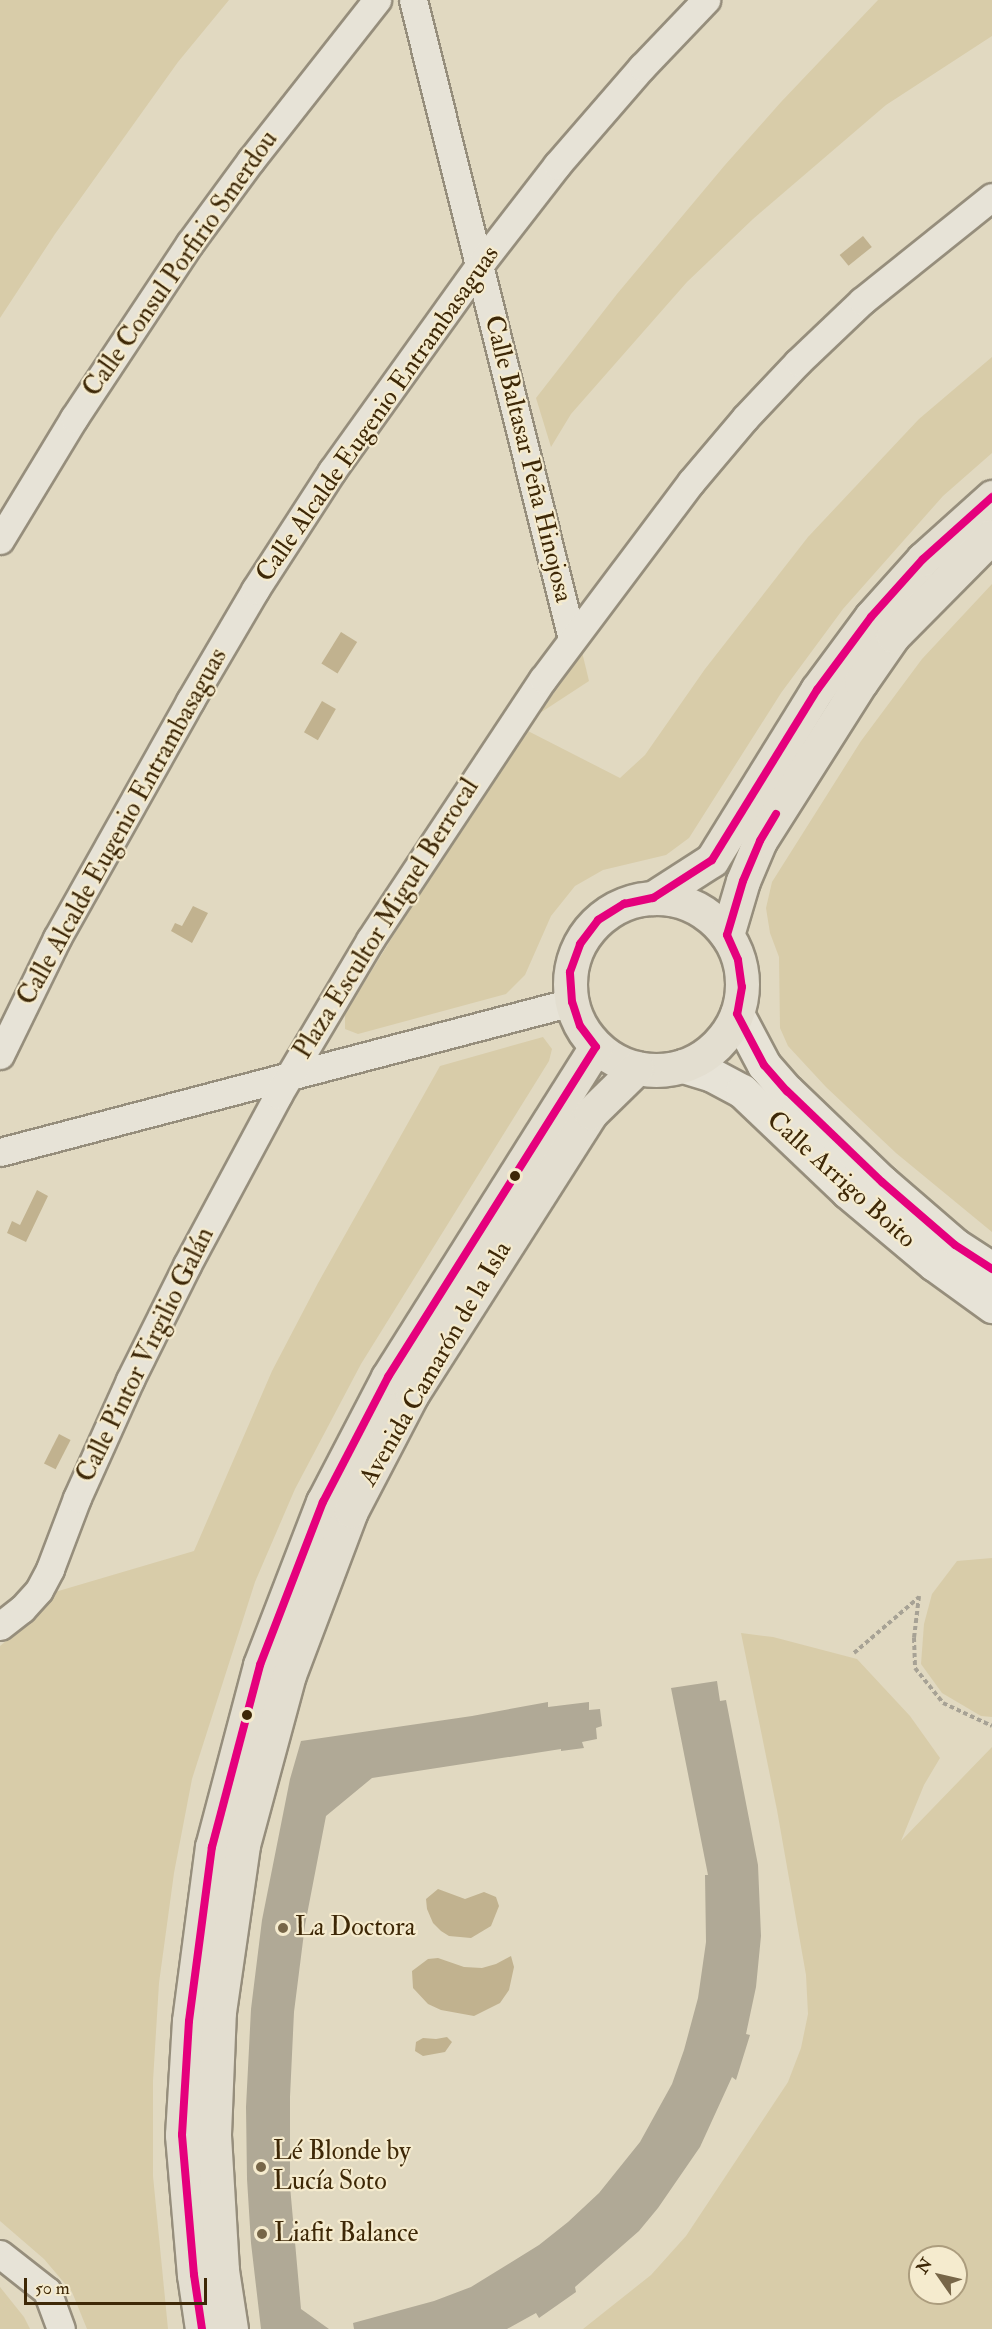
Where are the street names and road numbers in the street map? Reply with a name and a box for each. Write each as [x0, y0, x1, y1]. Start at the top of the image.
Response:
street label: Calle Consul Porfirio Smerdou [77, 125, 285, 403]
street label: Calle Alcalde Eugenio Entrambasaguas [250, 240, 506, 588]
street label: Calle Baltasar Peña Hinojosa [477, 312, 579, 606]
street label: Calle Alcalde Eugenio Entrambasaguas [12, 643, 234, 1011]
street label: Plaza Escultor Miguel Berrocal [288, 773, 486, 1065]
street label: Calle Arrigo Boito [760, 1105, 922, 1255]
street label: Calle Pintor Virgilio Galán [71, 1222, 221, 1488]
street label: Avenida Camarón de la Isla [353, 1236, 519, 1492]

